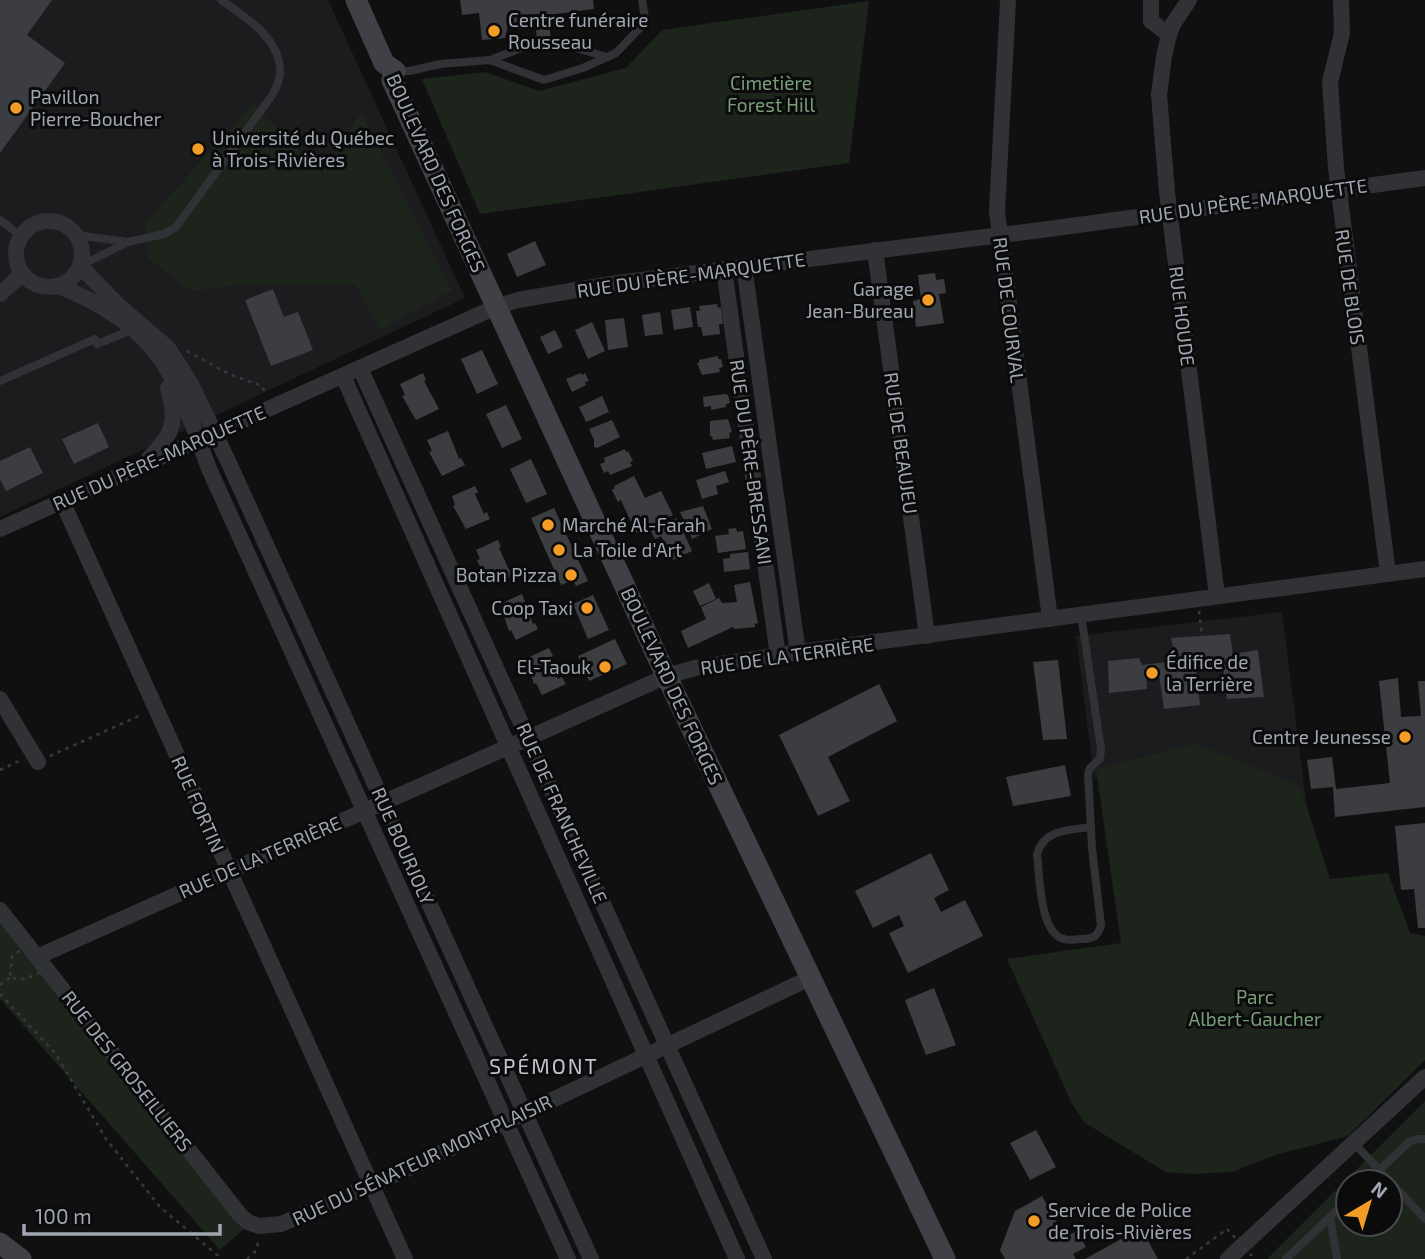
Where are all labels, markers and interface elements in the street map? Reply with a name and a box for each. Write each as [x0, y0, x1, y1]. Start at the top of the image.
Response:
place label: Centre funéraire Rousseau [508, 8, 648, 53]
marker: Centre funéraire Rousseau [486, 23, 502, 39]
street label: BOULEVARD DES FORGES [382, 70, 491, 276]
park label: Cimetière Forest Hill [727, 71, 815, 116]
place label: Pavillon Pierre-Boucher [30, 85, 162, 130]
marker: Pavillon Pierre-Boucher [8, 100, 24, 116]
place label: Université du Québec à Trois-Rivières [212, 126, 394, 171]
marker: Université du Québec à Trois-Rivières [190, 141, 206, 157]
street label: RUE DU PÈRE-MARQUETTE [1137, 173, 1369, 228]
street label: RUE DE BLOIS [1331, 228, 1370, 346]
street label: RUE DE COURVAL [989, 236, 1030, 384]
street label: RUE DU PÈRE-MARQUETTE [575, 247, 807, 302]
street label: RUE HOUDE [1165, 265, 1200, 367]
place label: Garage Jean-Bureau [806, 277, 914, 322]
marker: Garage Jean-Bureau [920, 292, 936, 308]
street label: RUE DU PÈRE-BRESSANI [726, 358, 777, 566]
street label: RUE DE BEAUJEU [880, 371, 923, 515]
street label: RUE DU PÈRE-MARQUETTE [49, 400, 269, 515]
place label: Marché Al-Farah [562, 513, 706, 536]
marker: Marché Al-Farah [540, 517, 556, 533]
place label: La Toile d'Art [573, 538, 682, 561]
marker: La Toile d'Art [551, 542, 567, 558]
place label: Botan Pizza [456, 563, 557, 586]
marker: Botan Pizza [563, 567, 579, 583]
street label: BOULEVARD DES FORGES [617, 584, 728, 788]
place label: Coop Taxi [491, 596, 573, 619]
marker: Coop Taxi [579, 600, 595, 616]
street label: RUE DE LA TERRIÈRE [699, 632, 875, 679]
place label: Édifice de la Terrière [1166, 650, 1253, 695]
place label: El-Taouk [517, 655, 591, 678]
marker: El-Taouk [597, 659, 613, 675]
marker: Édifice de la Terrière [1144, 665, 1160, 681]
street label: RUE DE FRANCHEVILLE [512, 719, 613, 906]
place label: Centre Jeunesse [1252, 725, 1391, 748]
marker: Centre Jeunesse [1397, 729, 1413, 745]
street label: RUE FORTIN [167, 752, 230, 856]
street label: RUE BOURJOLY [367, 784, 440, 908]
street label: RUE DE LA TERRIÈRE [175, 810, 344, 903]
park label: Parc Albert-Gaucher [1188, 985, 1322, 1030]
street label: RUE DES GROSEILLIERS [57, 986, 197, 1156]
district label: SPÉMONT [489, 1053, 599, 1078]
street label: RUE DU SÉNATEUR MONTPLAISIR [288, 1089, 555, 1230]
north arrow [1334, 1168, 1404, 1238]
text: N [1367, 1176, 1392, 1202]
scale bar [24, 1192, 220, 1236]
place label: Service de Police de Trois-Rivières [1048, 1198, 1192, 1243]
text: 100 m [35, 1203, 92, 1228]
marker: Service de Police de Trois-Rivières [1026, 1213, 1042, 1229]

